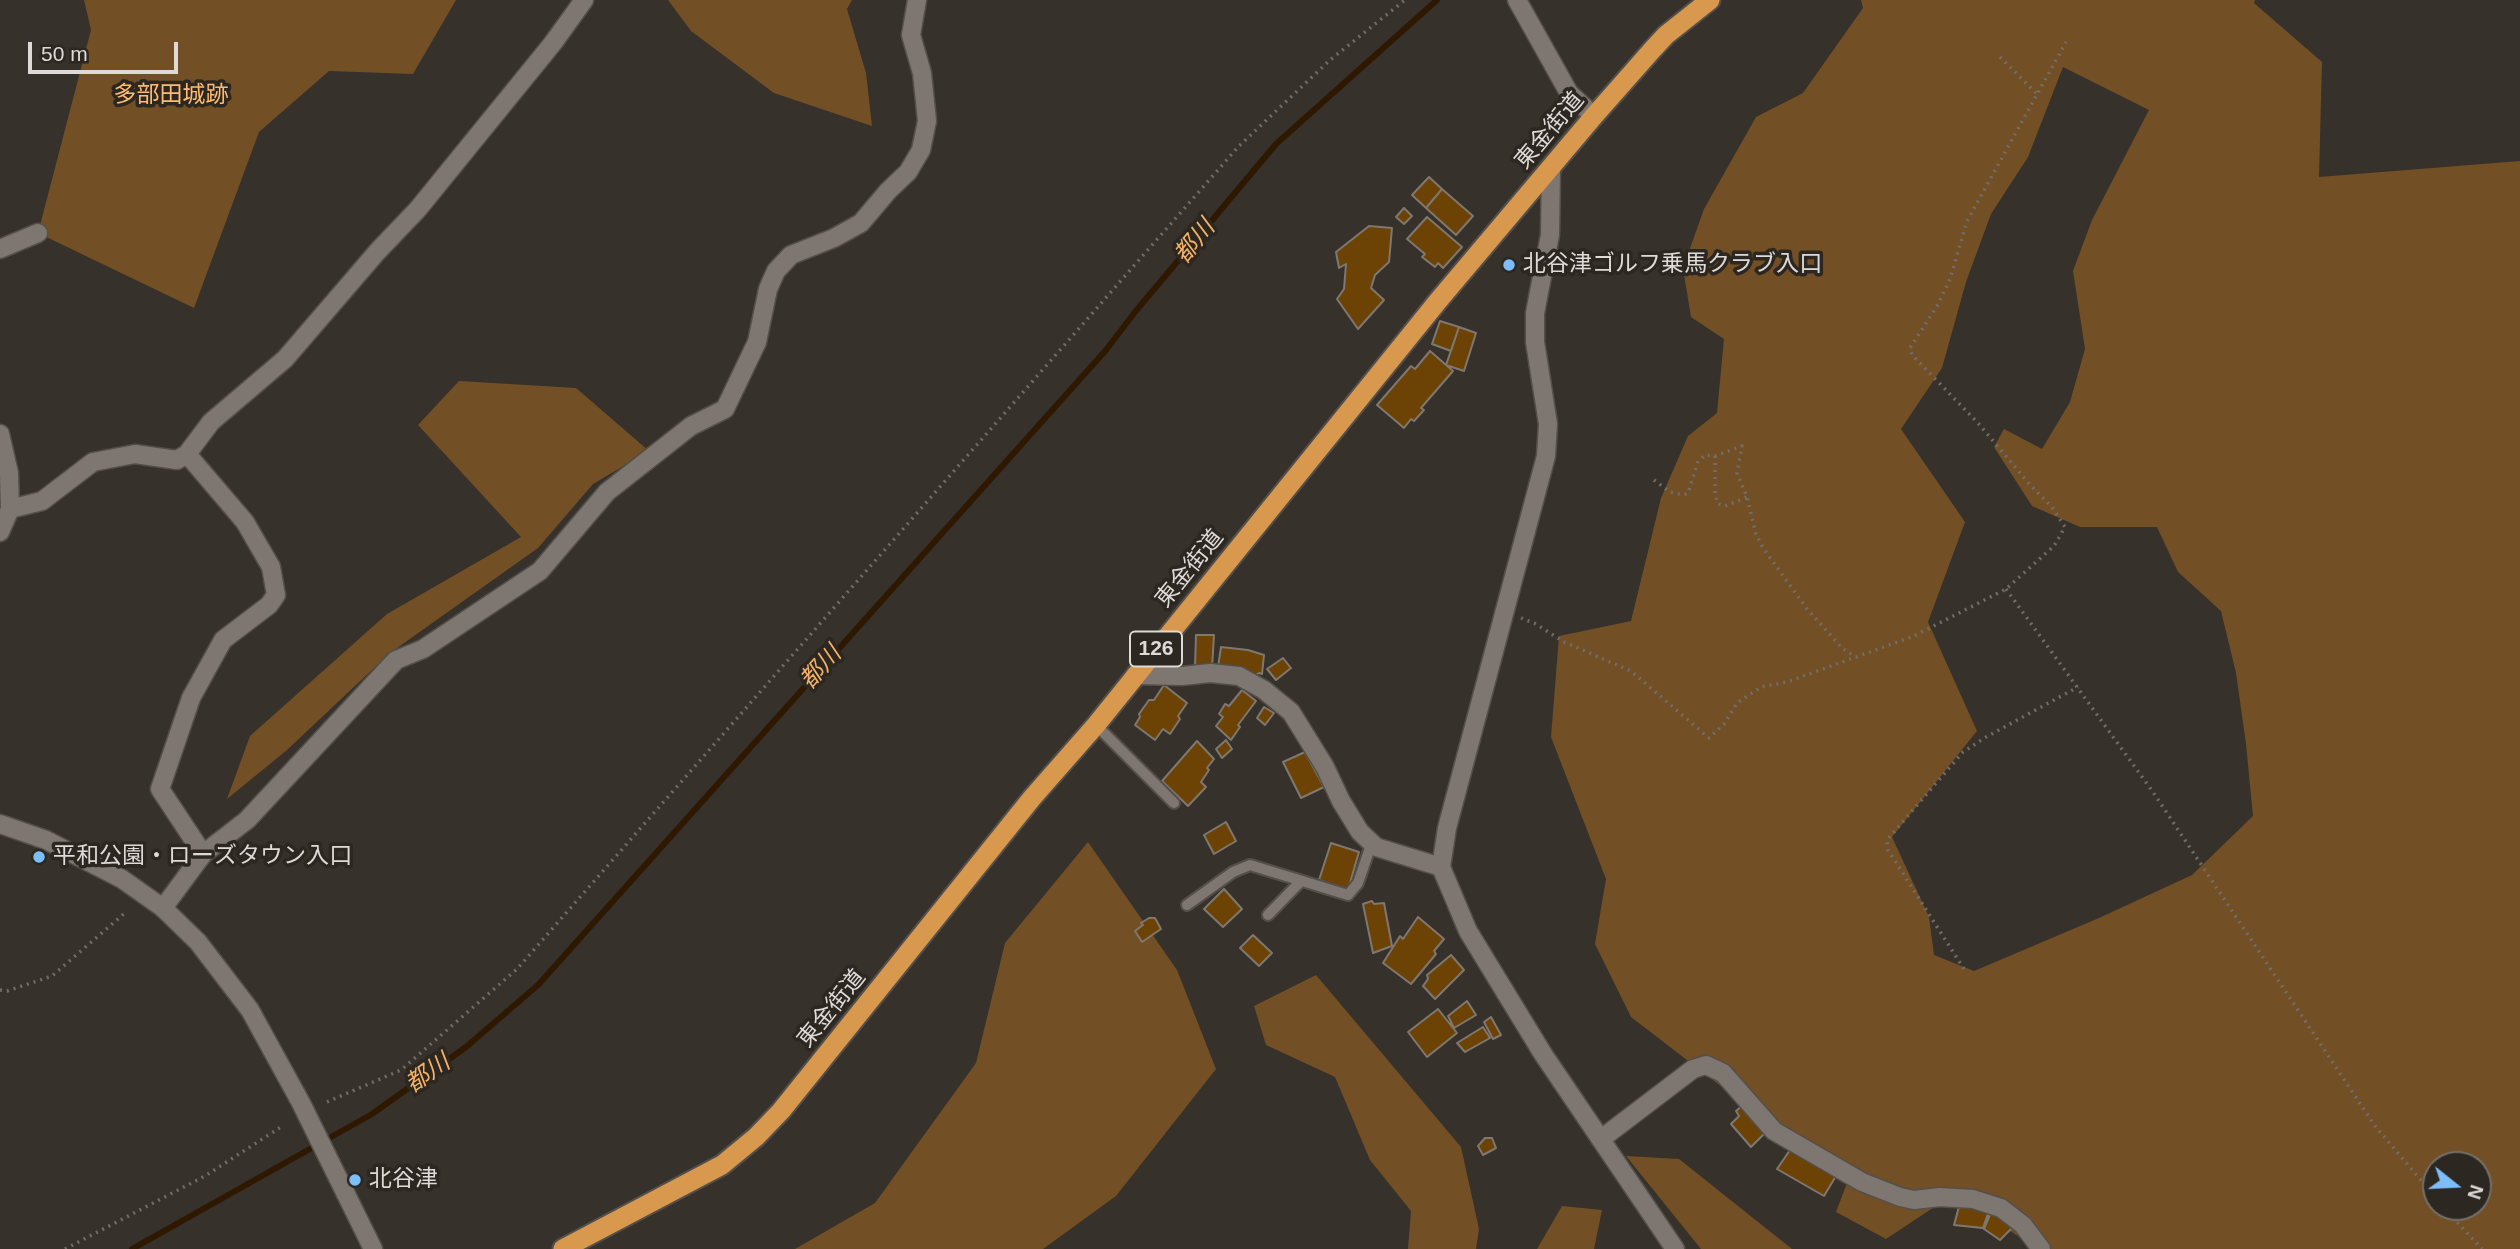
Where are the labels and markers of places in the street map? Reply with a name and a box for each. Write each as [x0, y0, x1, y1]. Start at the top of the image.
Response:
place label: 北谷津ゴルフ乗馬クラブ入口 [1523, 251, 1822, 279]
marker: 北谷津ゴルフ乗馬クラブ入口 [1501, 257, 1517, 273]
place label: 平和公園・ローズタウン入口 [53, 843, 352, 871]
marker: 平和公園・ローズタウン入口 [31, 849, 47, 865]
place label: 北谷津 [369, 1166, 438, 1194]
marker: 北谷津 [347, 1172, 363, 1188]

